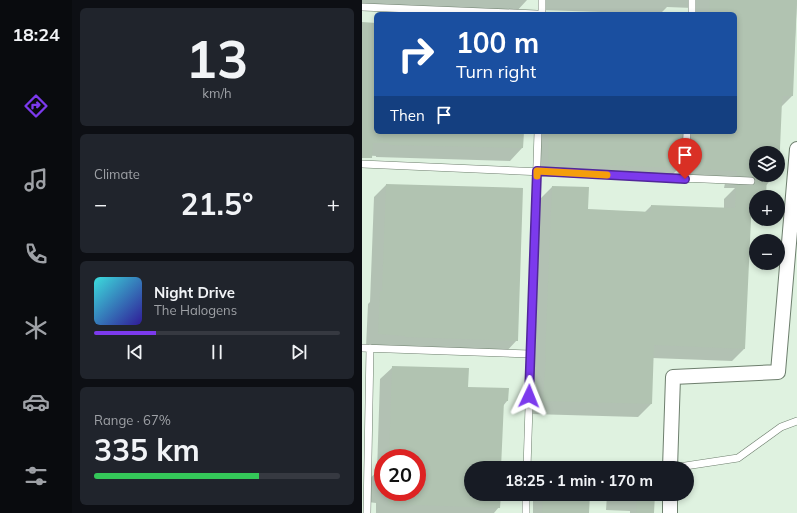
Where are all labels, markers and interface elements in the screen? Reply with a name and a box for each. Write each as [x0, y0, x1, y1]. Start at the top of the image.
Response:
text: 18:24 [12, 23, 60, 46]
text: 100 m [456, 25, 539, 60]
text: 13 [186, 26, 248, 91]
icon: right [390, 28, 442, 80]
text: Turn right [456, 60, 536, 83]
text: km/h [202, 85, 232, 101]
icon: directions [22, 92, 50, 120]
icon: arrive [433, 104, 455, 126]
text: Then [390, 106, 425, 125]
pin [668, 138, 702, 179]
icon: arrive [674, 144, 696, 166]
map controls [749, 146, 785, 270]
button: layers [749, 146, 785, 182]
icon: music [22, 166, 50, 194]
text: Climate [94, 166, 140, 182]
text: 21.5° [181, 185, 253, 223]
text: − [94, 190, 107, 218]
text: + [327, 190, 340, 218]
button: + [749, 190, 785, 226]
button: − [749, 234, 785, 270]
icon: phone [22, 240, 50, 268]
text: Night Drive [154, 283, 235, 302]
text: The Halogens [154, 302, 237, 318]
icon: climate [22, 314, 50, 342]
icon: previous [124, 341, 146, 363]
icon: pause [206, 341, 228, 363]
icon: next [288, 341, 310, 363]
position arrow [508, 375, 550, 417]
icon: car [22, 388, 50, 416]
text: Range · 67% [94, 412, 171, 428]
text: 335 km [94, 431, 200, 469]
speed limit sign: 20 [374, 449, 426, 501]
icon: filters [22, 462, 50, 490]
text: 18:25 · 1 min · 170 m [505, 471, 653, 490]

